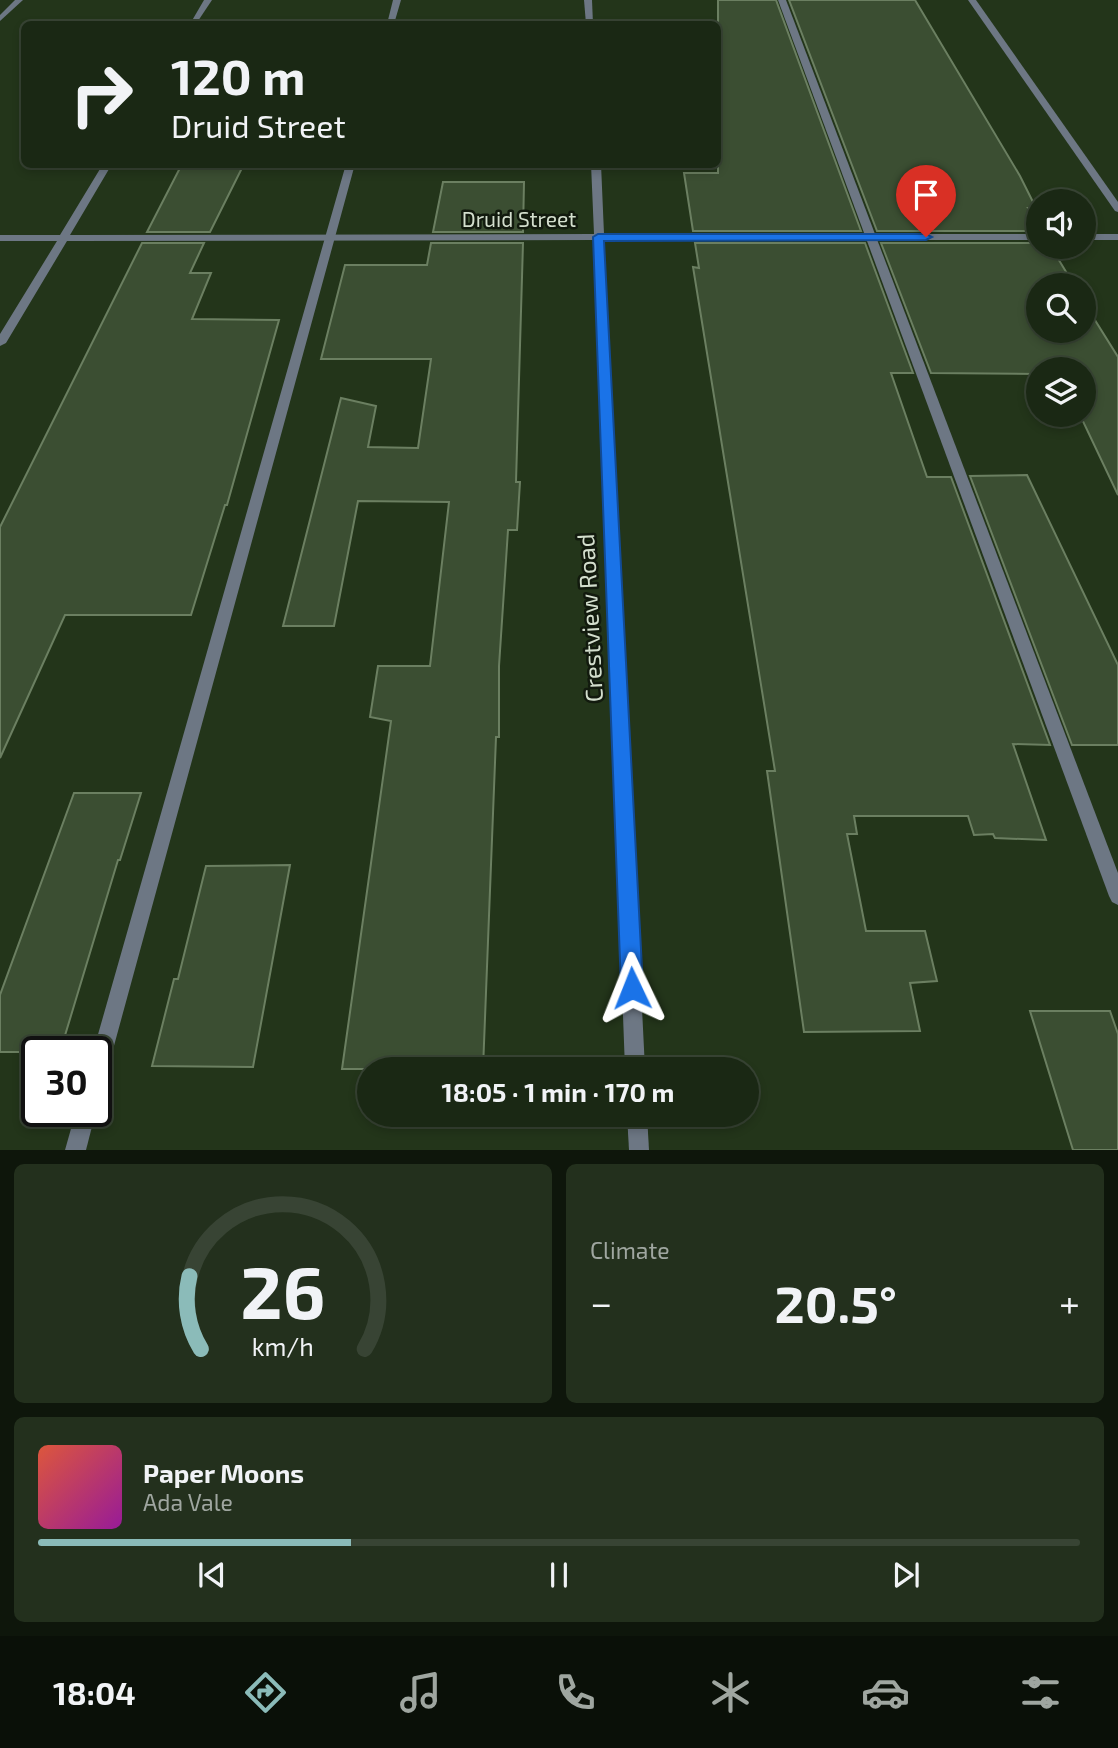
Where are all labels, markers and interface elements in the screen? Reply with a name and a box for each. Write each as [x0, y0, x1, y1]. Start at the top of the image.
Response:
text: 120 m [171, 46, 305, 105]
icon: right [56, 49, 147, 140]
text: Druid Street [171, 106, 346, 144]
pin [896, 165, 956, 237]
icon: arrive [907, 176, 945, 214]
map controls [1026, 189, 1096, 427]
button: sound [1026, 189, 1096, 259]
street label: Druid Street [462, 206, 576, 231]
button: search [1026, 273, 1096, 343]
button: layers [1026, 357, 1096, 427]
street label: Crestview Road [570, 533, 608, 703]
position arrow [595, 951, 669, 1025]
speed limit sign: 30 [21, 1036, 112, 1127]
text: 18:05 · 1 min · 170 m [442, 1076, 674, 1107]
text: Climate [590, 1236, 670, 1264]
text: 26 [240, 1247, 326, 1335]
text: 20.5° [774, 1271, 897, 1333]
text: − [590, 1279, 612, 1325]
text: + [1059, 1279, 1080, 1325]
text: km/h [252, 1331, 314, 1361]
text: Paper Moons [143, 1457, 304, 1488]
text: Ada Vale [143, 1488, 233, 1516]
icon: previous [193, 1556, 231, 1594]
icon: pause [540, 1556, 578, 1594]
icon: next [887, 1556, 925, 1594]
icon: directions [241, 1668, 290, 1717]
icon: music [396, 1668, 445, 1717]
icon: phone [551, 1668, 600, 1717]
icon: climate [706, 1668, 755, 1717]
icon: car [861, 1668, 910, 1717]
icon: filters [1016, 1668, 1065, 1717]
text: 18:04 [53, 1673, 136, 1711]

